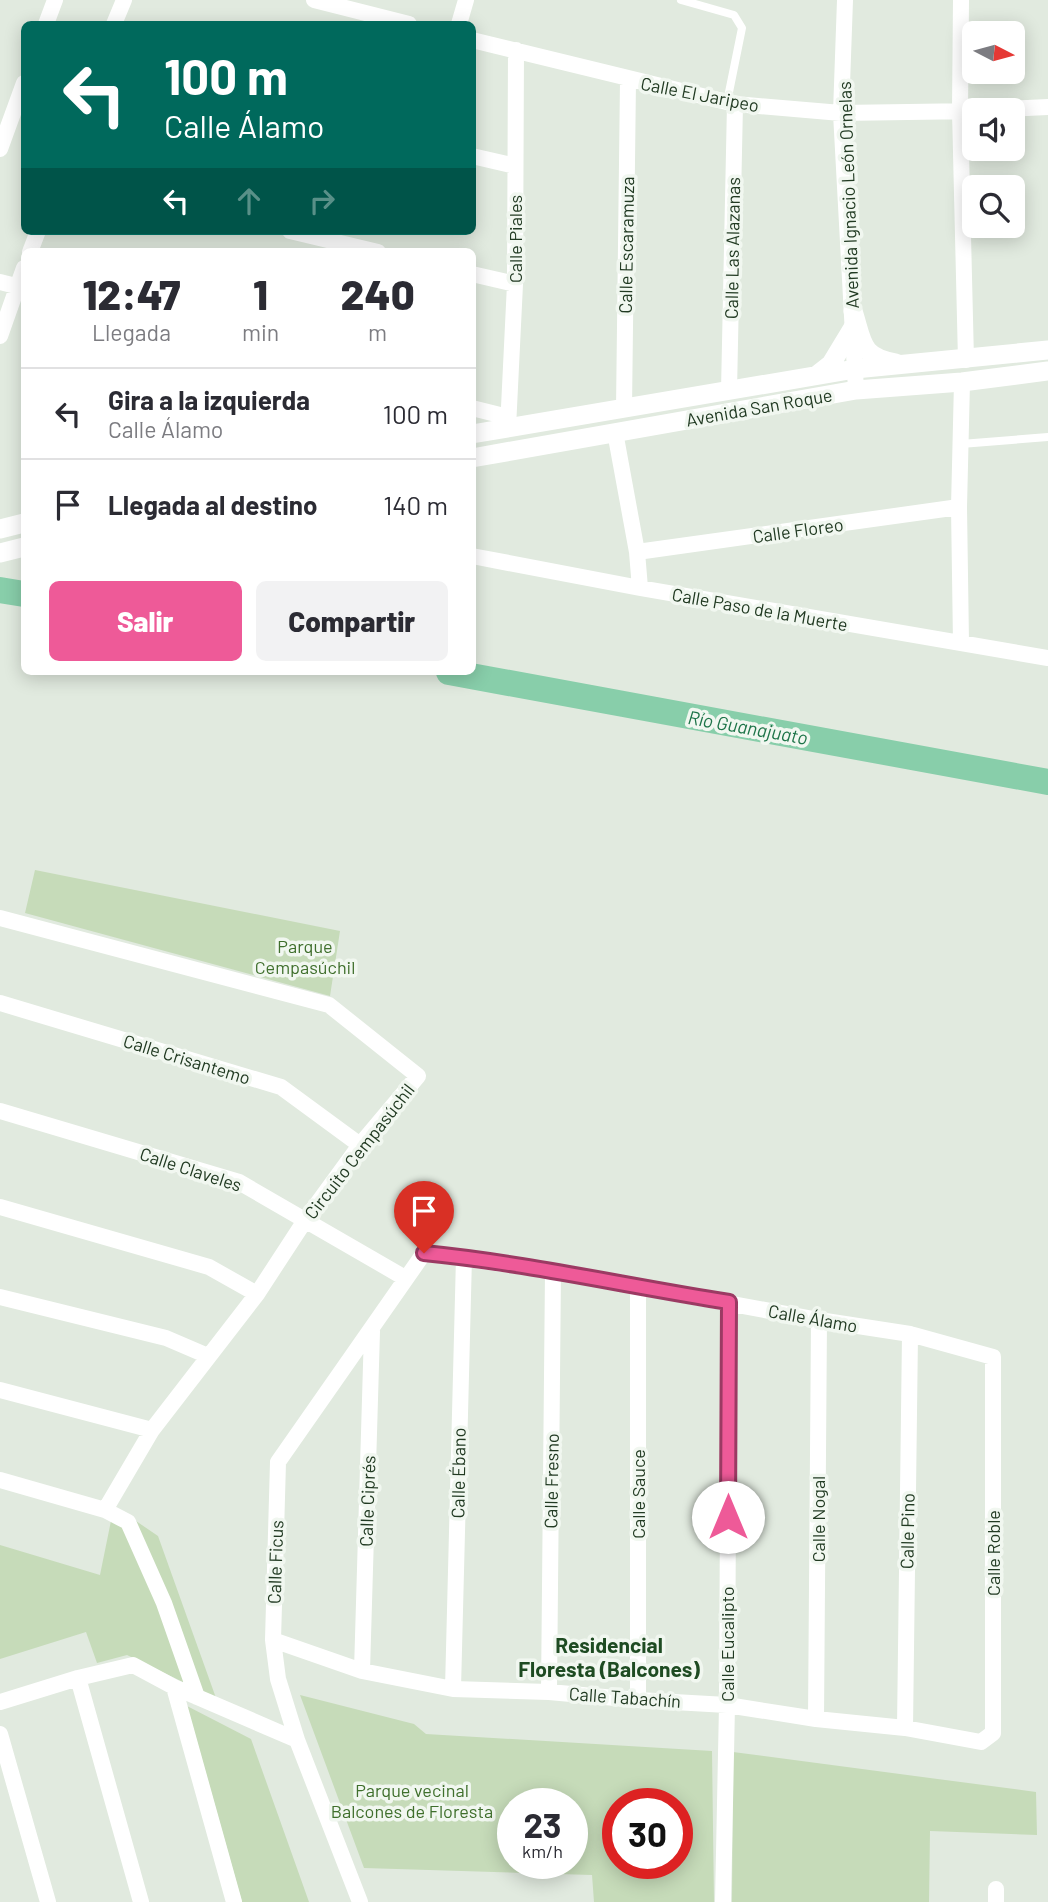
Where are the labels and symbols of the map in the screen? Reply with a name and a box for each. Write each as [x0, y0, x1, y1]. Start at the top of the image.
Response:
north arrow [962, 21, 1026, 84]
street label: Calle El Jaripeo [639, 72, 761, 116]
street label: Avenida Ignacio León Ornelas [833, 81, 863, 309]
street label: Calle Escaramuza [614, 176, 638, 314]
street label: Calle Las Alazanas [720, 177, 744, 319]
street label: Calle Piales [504, 195, 526, 283]
street label: Avenida San Roque [684, 383, 834, 431]
street label: Calle Floreo [751, 513, 845, 547]
street label: Calle Paso de la Muerte [670, 583, 850, 635]
water label: Río Guanajuato [686, 705, 810, 749]
park label: Parque Cempasúchil [255, 935, 355, 978]
street label: Calle Crisantemo [121, 1029, 253, 1089]
street label: Circuito Cempasúchil [299, 1079, 419, 1223]
street label: Calle Claveles [137, 1142, 245, 1196]
pin [394, 1181, 454, 1253]
street label: Calle Álamo [767, 1299, 859, 1337]
street label: Calle Ébano [446, 1427, 470, 1519]
street label: Calle Fresno [539, 1433, 563, 1529]
street label: Calle Sauce [627, 1449, 649, 1539]
street label: Calle Ciprés [354, 1455, 380, 1547]
street label: Calle Nogal [807, 1476, 829, 1562]
position arrow [691, 1480, 765, 1554]
street label: Calle Pino [895, 1493, 919, 1569]
street label: Calle Roble [982, 1510, 1004, 1596]
street label: Calle Ficus [263, 1520, 287, 1604]
street label: Calle Eucalipto [716, 1586, 738, 1702]
district label: Residencial Floresta (Balcones) [518, 1632, 700, 1681]
street label: Calle Tabachín [568, 1682, 682, 1712]
park label: Parque vecinal Balcones de Floresta [331, 1779, 493, 1822]
speed limit sign: 30 [602, 1788, 693, 1879]

